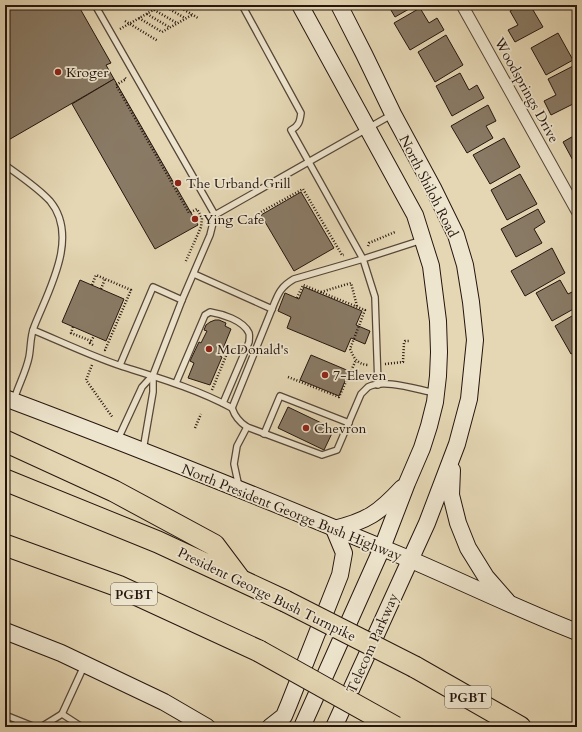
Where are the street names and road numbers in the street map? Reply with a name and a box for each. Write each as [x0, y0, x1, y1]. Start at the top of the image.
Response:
street label: Woodsprings Drive [489, 33, 563, 146]
street label: North Shiloh Road [395, 132, 463, 241]
street label: North President George Bush Highway [179, 459, 405, 566]
street label: President George Bush Turnpike [175, 543, 359, 646]
road number: PGBT [111, 583, 157, 605]
street label: Telecom Parkway [342, 590, 403, 696]
road number: PGBT [445, 686, 491, 708]

